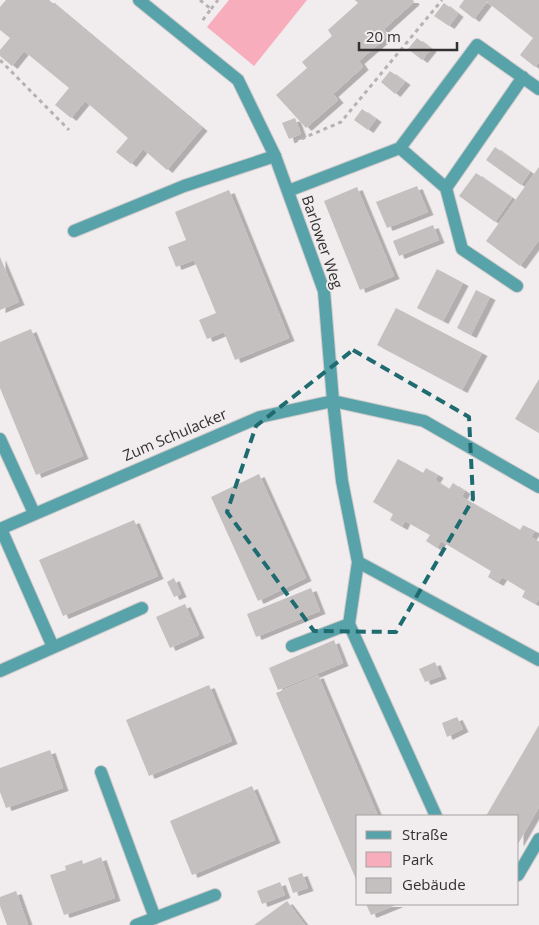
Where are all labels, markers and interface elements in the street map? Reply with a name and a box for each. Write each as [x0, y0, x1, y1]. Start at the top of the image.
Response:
scale bar [359, 20, 456, 52]
text: 20 m [366, 26, 401, 46]
street label: Barlower Weg [298, 192, 348, 291]
street label: Zum Schulacker [120, 403, 230, 465]
legend [356, 815, 519, 905]
text: Straße [402, 824, 448, 844]
text: Park [402, 849, 433, 869]
text: Gebäude [402, 874, 466, 894]

